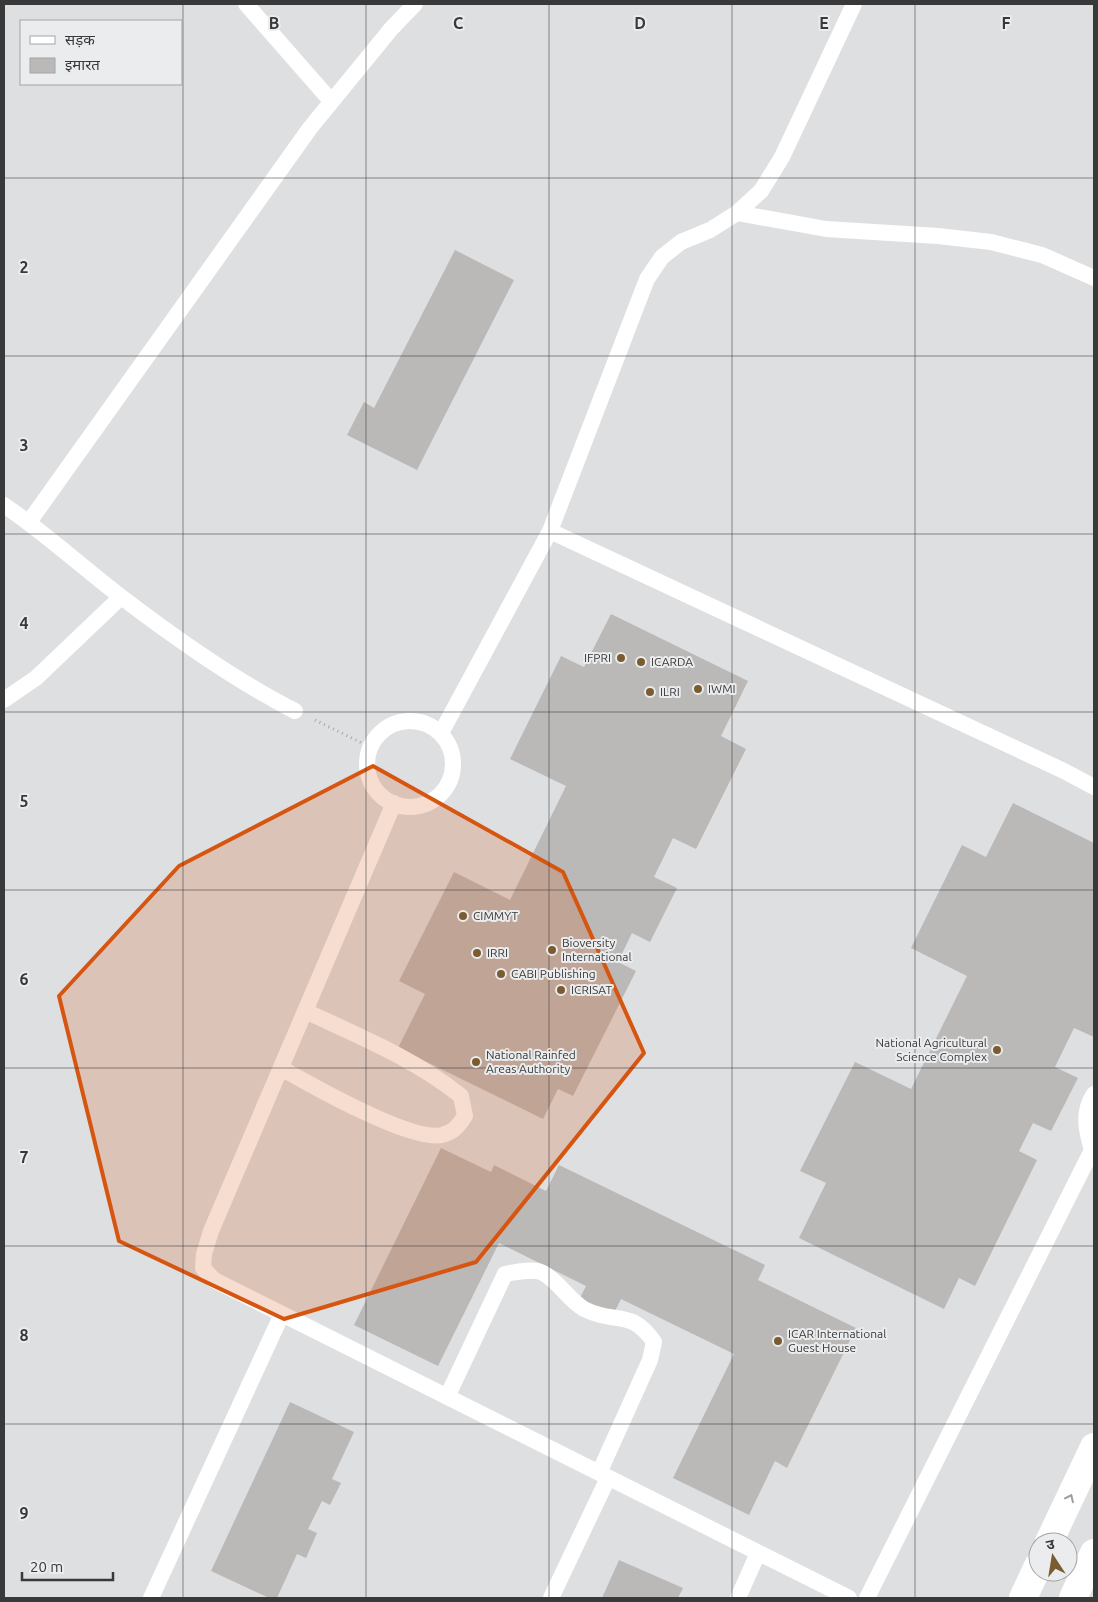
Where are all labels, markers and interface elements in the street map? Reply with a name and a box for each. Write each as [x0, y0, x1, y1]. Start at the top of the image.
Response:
text: B [269, 14, 279, 32]
text: C [453, 14, 463, 32]
text: D [634, 14, 646, 32]
text: E [819, 14, 829, 32]
text: F [1002, 14, 1011, 32]
legend [20, 20, 182, 85]
text: सड़क [65, 31, 95, 48]
text: इमारत [65, 56, 100, 73]
text: 2 [19, 258, 29, 276]
text: 3 [19, 436, 29, 454]
text: 4 [19, 614, 29, 632]
place label: IFPRI [584, 651, 611, 664]
marker: IFPRI [615, 652, 627, 664]
place label: ICARDA [651, 655, 693, 668]
marker: ICARDA [635, 656, 647, 668]
place label: IWMI [708, 682, 736, 695]
marker: IWMI [692, 683, 704, 695]
place label: ILRI [660, 685, 680, 698]
marker: ILRI [644, 686, 656, 698]
text: 5 [19, 792, 29, 810]
place label: CIMMYT [473, 909, 519, 922]
marker: CIMMYT [457, 910, 469, 922]
place label: Bioversity International [562, 936, 632, 963]
marker: Bioversity International [546, 944, 558, 956]
place label: IRRI [487, 946, 508, 959]
marker: IRRI [471, 947, 483, 959]
place label: CABI Publishing [511, 967, 596, 980]
marker: CABI Publishing [495, 968, 507, 980]
text: 6 [19, 970, 29, 988]
place label: ICRISAT [571, 983, 612, 996]
marker: ICRISAT [555, 984, 567, 996]
place label: National Agricultural Science Complex [876, 1036, 987, 1063]
marker: National Agricultural Science Complex [991, 1044, 1003, 1056]
place label: National Rainfed Areas Authority [486, 1048, 576, 1075]
marker: National Rainfed Areas Authority [470, 1056, 482, 1068]
text: 7 [19, 1148, 29, 1166]
text: 8 [19, 1326, 29, 1344]
place label: ICAR International Guest House [788, 1327, 886, 1354]
marker: ICAR International Guest House [772, 1335, 784, 1347]
one-way arrow [1064, 1494, 1075, 1503]
text: 9 [19, 1504, 29, 1522]
north arrow [1028, 1532, 1078, 1582]
text: उ [1045, 1535, 1057, 1553]
scale bar [22, 1550, 114, 1582]
text: 20 m [30, 1558, 63, 1575]

